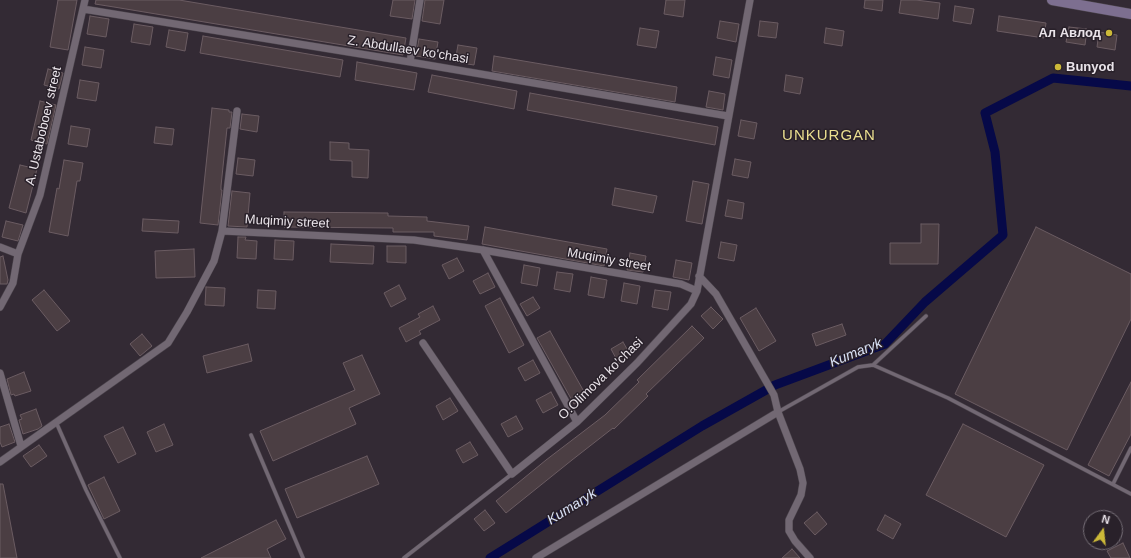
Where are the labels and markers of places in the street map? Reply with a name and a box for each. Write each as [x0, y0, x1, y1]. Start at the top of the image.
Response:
place label: Ал Авлод [1038, 25, 1101, 41]
marker: Ал Авлод [1104, 28, 1114, 38]
place label: Bunyod [1066, 59, 1114, 75]
marker: Bunyod [1053, 62, 1063, 72]

